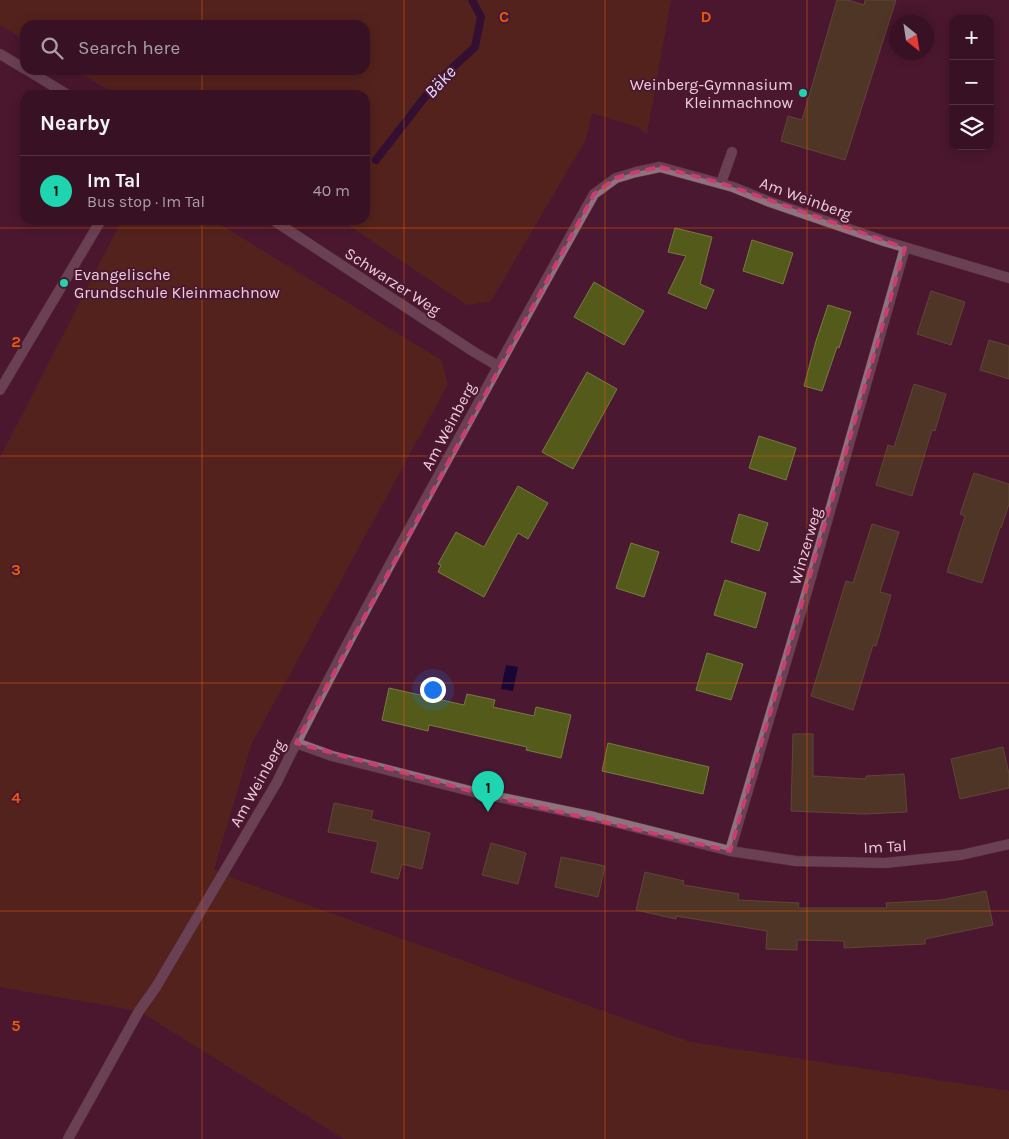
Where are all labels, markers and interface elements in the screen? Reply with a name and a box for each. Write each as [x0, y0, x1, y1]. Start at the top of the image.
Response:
text: C [499, 7, 509, 26]
text: D [701, 7, 712, 26]
north arrow [889, 15, 934, 60]
map controls [949, 15, 994, 150]
button: + [949, 15, 994, 60]
search box [20, 20, 370, 75]
icon: search [38, 34, 66, 62]
text: Search here [78, 37, 180, 59]
button: − [949, 60, 994, 105]
water label: Bäke [419, 61, 461, 103]
place label: Weinberg-Gymnasium Kleinmachnow [630, 75, 793, 112]
marker: Weinberg-Gymnasium Kleinmachnow [797, 87, 809, 99]
button: layers [949, 105, 994, 150]
text: Nearby [40, 111, 110, 135]
text: Im Tal [87, 170, 141, 192]
street label: Am Weinberg [757, 173, 854, 224]
text: 1 [53, 181, 59, 200]
text: 40 m [313, 181, 350, 200]
text: Bus stop · Im Tal [87, 192, 205, 211]
street label: Schwarzer Weg [341, 243, 444, 319]
place label: Evangelische Grundschule Kleinmachnow [74, 265, 280, 302]
marker: Evangelische Grundschule Kleinmachnow [58, 277, 70, 289]
text: 2 [11, 332, 21, 351]
street label: Am Weinberg [417, 379, 480, 473]
street label: Winzerweg [785, 505, 826, 587]
text: 3 [11, 560, 21, 579]
your location [420, 677, 446, 703]
street label: Am Weinberg [226, 736, 289, 830]
pin: 1 [472, 771, 504, 812]
text: 4 [11, 788, 21, 807]
street label: Im Tal [863, 836, 907, 857]
text: 5 [11, 1016, 21, 1035]

